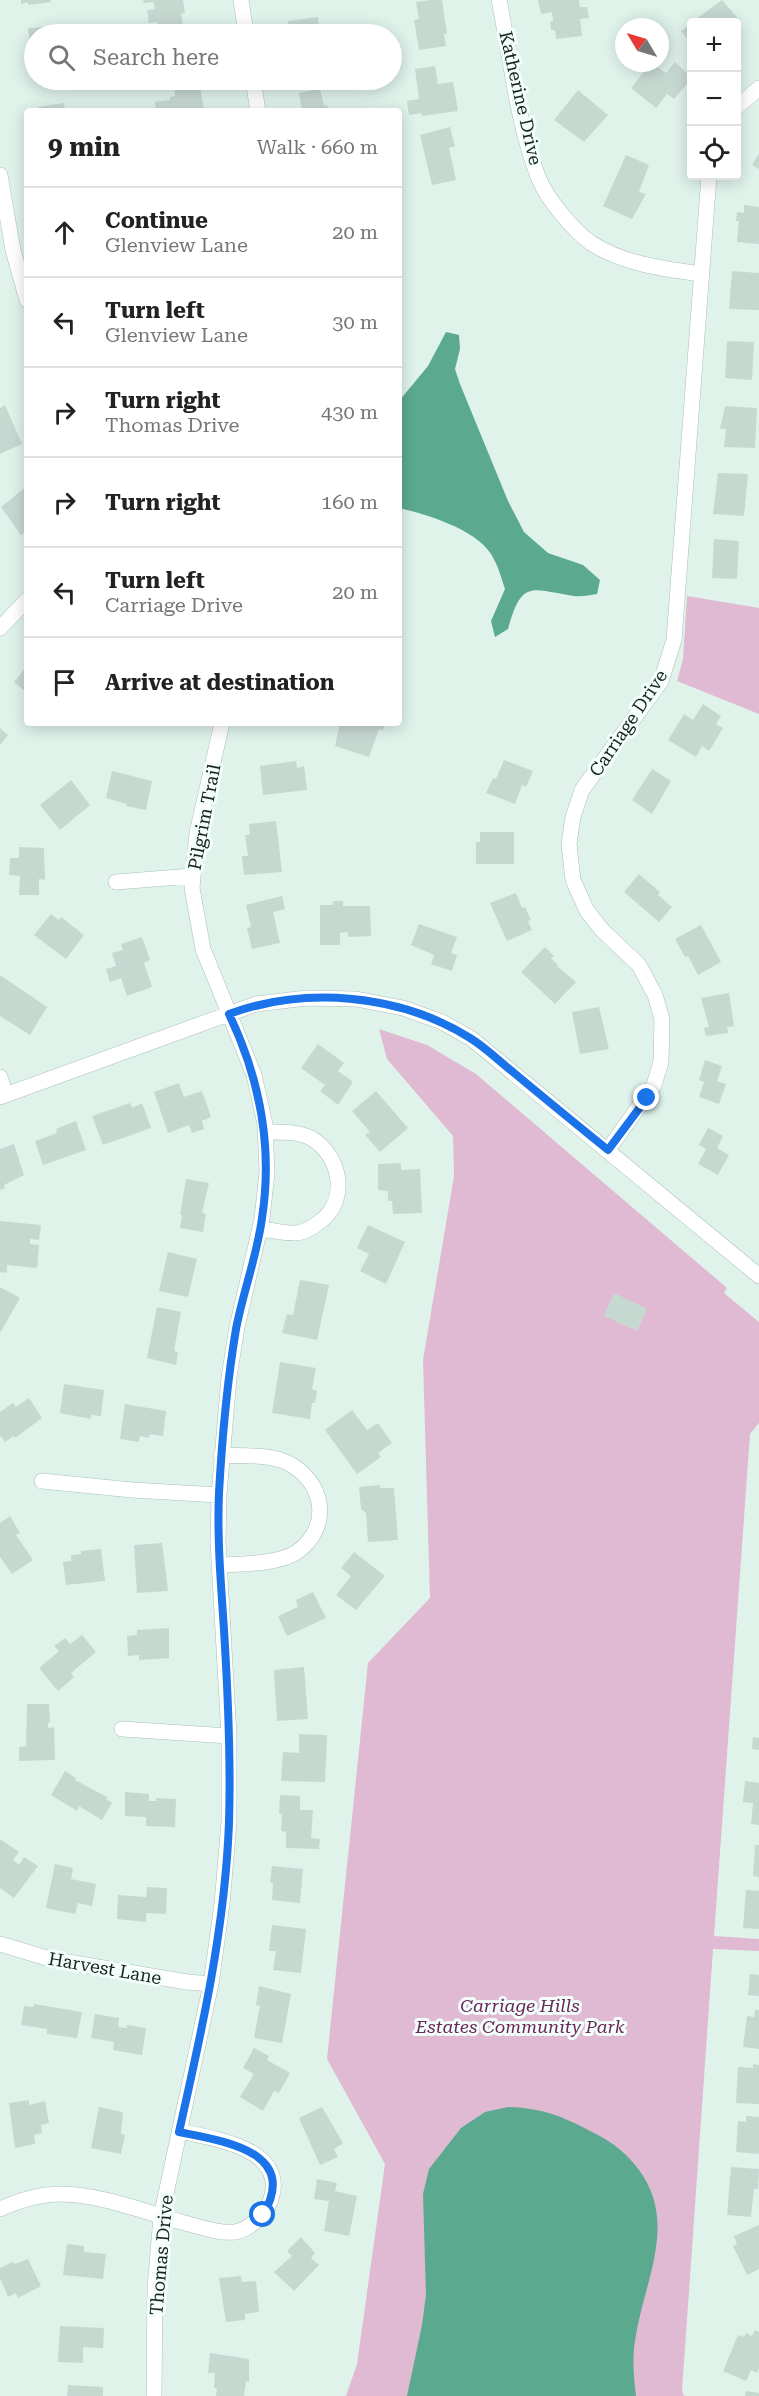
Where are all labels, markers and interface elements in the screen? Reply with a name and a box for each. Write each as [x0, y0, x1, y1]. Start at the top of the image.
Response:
north arrow [615, 18, 669, 72]
map controls [687, 18, 741, 180]
button: + [687, 18, 741, 72]
search box [24, 24, 402, 90]
street label: Katherine Drive [495, 29, 547, 167]
icon: search [45, 41, 78, 74]
text: Search here [93, 45, 219, 70]
button: − [687, 72, 741, 126]
button: locate [687, 126, 741, 180]
text: 9 min [48, 132, 120, 162]
text: Walk · 660 m [257, 135, 378, 159]
text: Continue [105, 208, 208, 233]
icon: ahead [48, 216, 81, 249]
text: 20 m [332, 220, 378, 244]
text: Glenview Lane [105, 233, 248, 257]
text: Turn left [105, 298, 205, 323]
icon: left [48, 306, 81, 339]
text: 30 m [332, 310, 378, 334]
text: Glenview Lane [105, 323, 248, 347]
text: Turn right [105, 388, 220, 413]
icon: right [48, 396, 81, 429]
text: 430 m [321, 400, 378, 424]
text: Thomas Drive [105, 413, 239, 437]
icon: right [48, 486, 81, 519]
text: Turn right [105, 490, 220, 515]
text: 160 m [321, 490, 378, 514]
text: Turn left [105, 568, 205, 593]
icon: left [48, 576, 81, 609]
text: 20 m [332, 580, 378, 604]
text: Carriage Drive [105, 593, 243, 617]
icon: arrive [48, 666, 81, 699]
street label: Carriage Drive [585, 666, 671, 780]
text: Arrive at destination [105, 670, 334, 695]
street label: Pilgrim Trail [183, 762, 225, 872]
route end [633, 1084, 659, 1110]
street label: Harvest Lane [47, 1948, 163, 1988]
park label: Carriage Hills Estates Community Park [415, 1995, 625, 2037]
street label: Thomas Drive [145, 2194, 177, 2316]
route start [249, 2201, 275, 2227]

